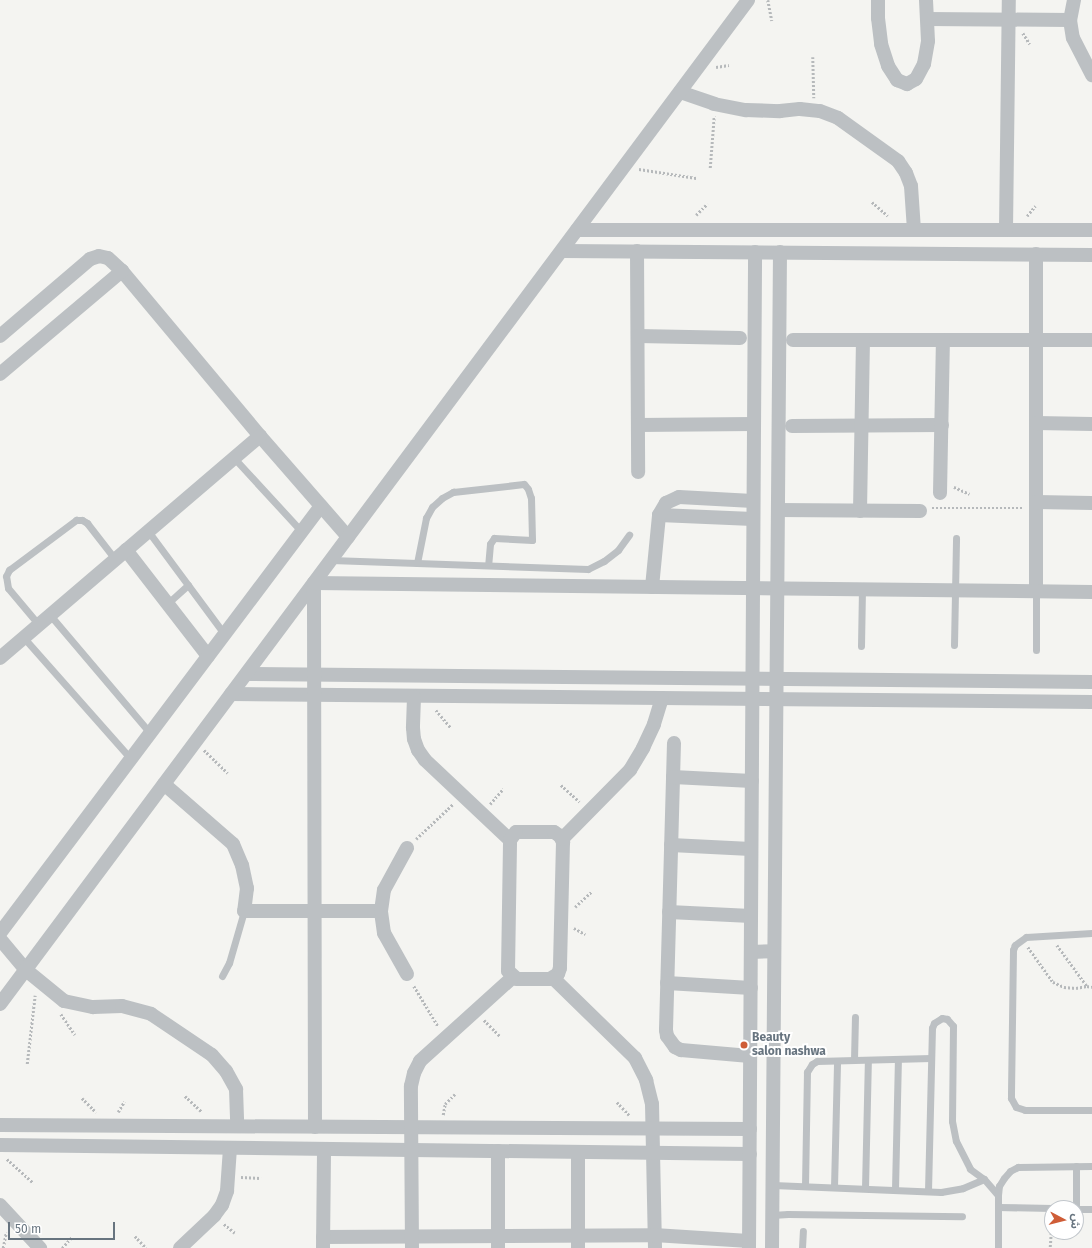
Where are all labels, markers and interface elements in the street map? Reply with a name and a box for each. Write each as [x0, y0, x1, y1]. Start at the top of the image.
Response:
place label: Beauty salon nashwa [752, 1031, 826, 1059]
marker: Beauty salon nashwa [739, 1040, 749, 1050]
north arrow [1044, 1200, 1084, 1240]
text: ش [1068, 1213, 1083, 1230]
scale bar [10, 1214, 117, 1240]
text: 50 m [15, 1222, 41, 1236]

